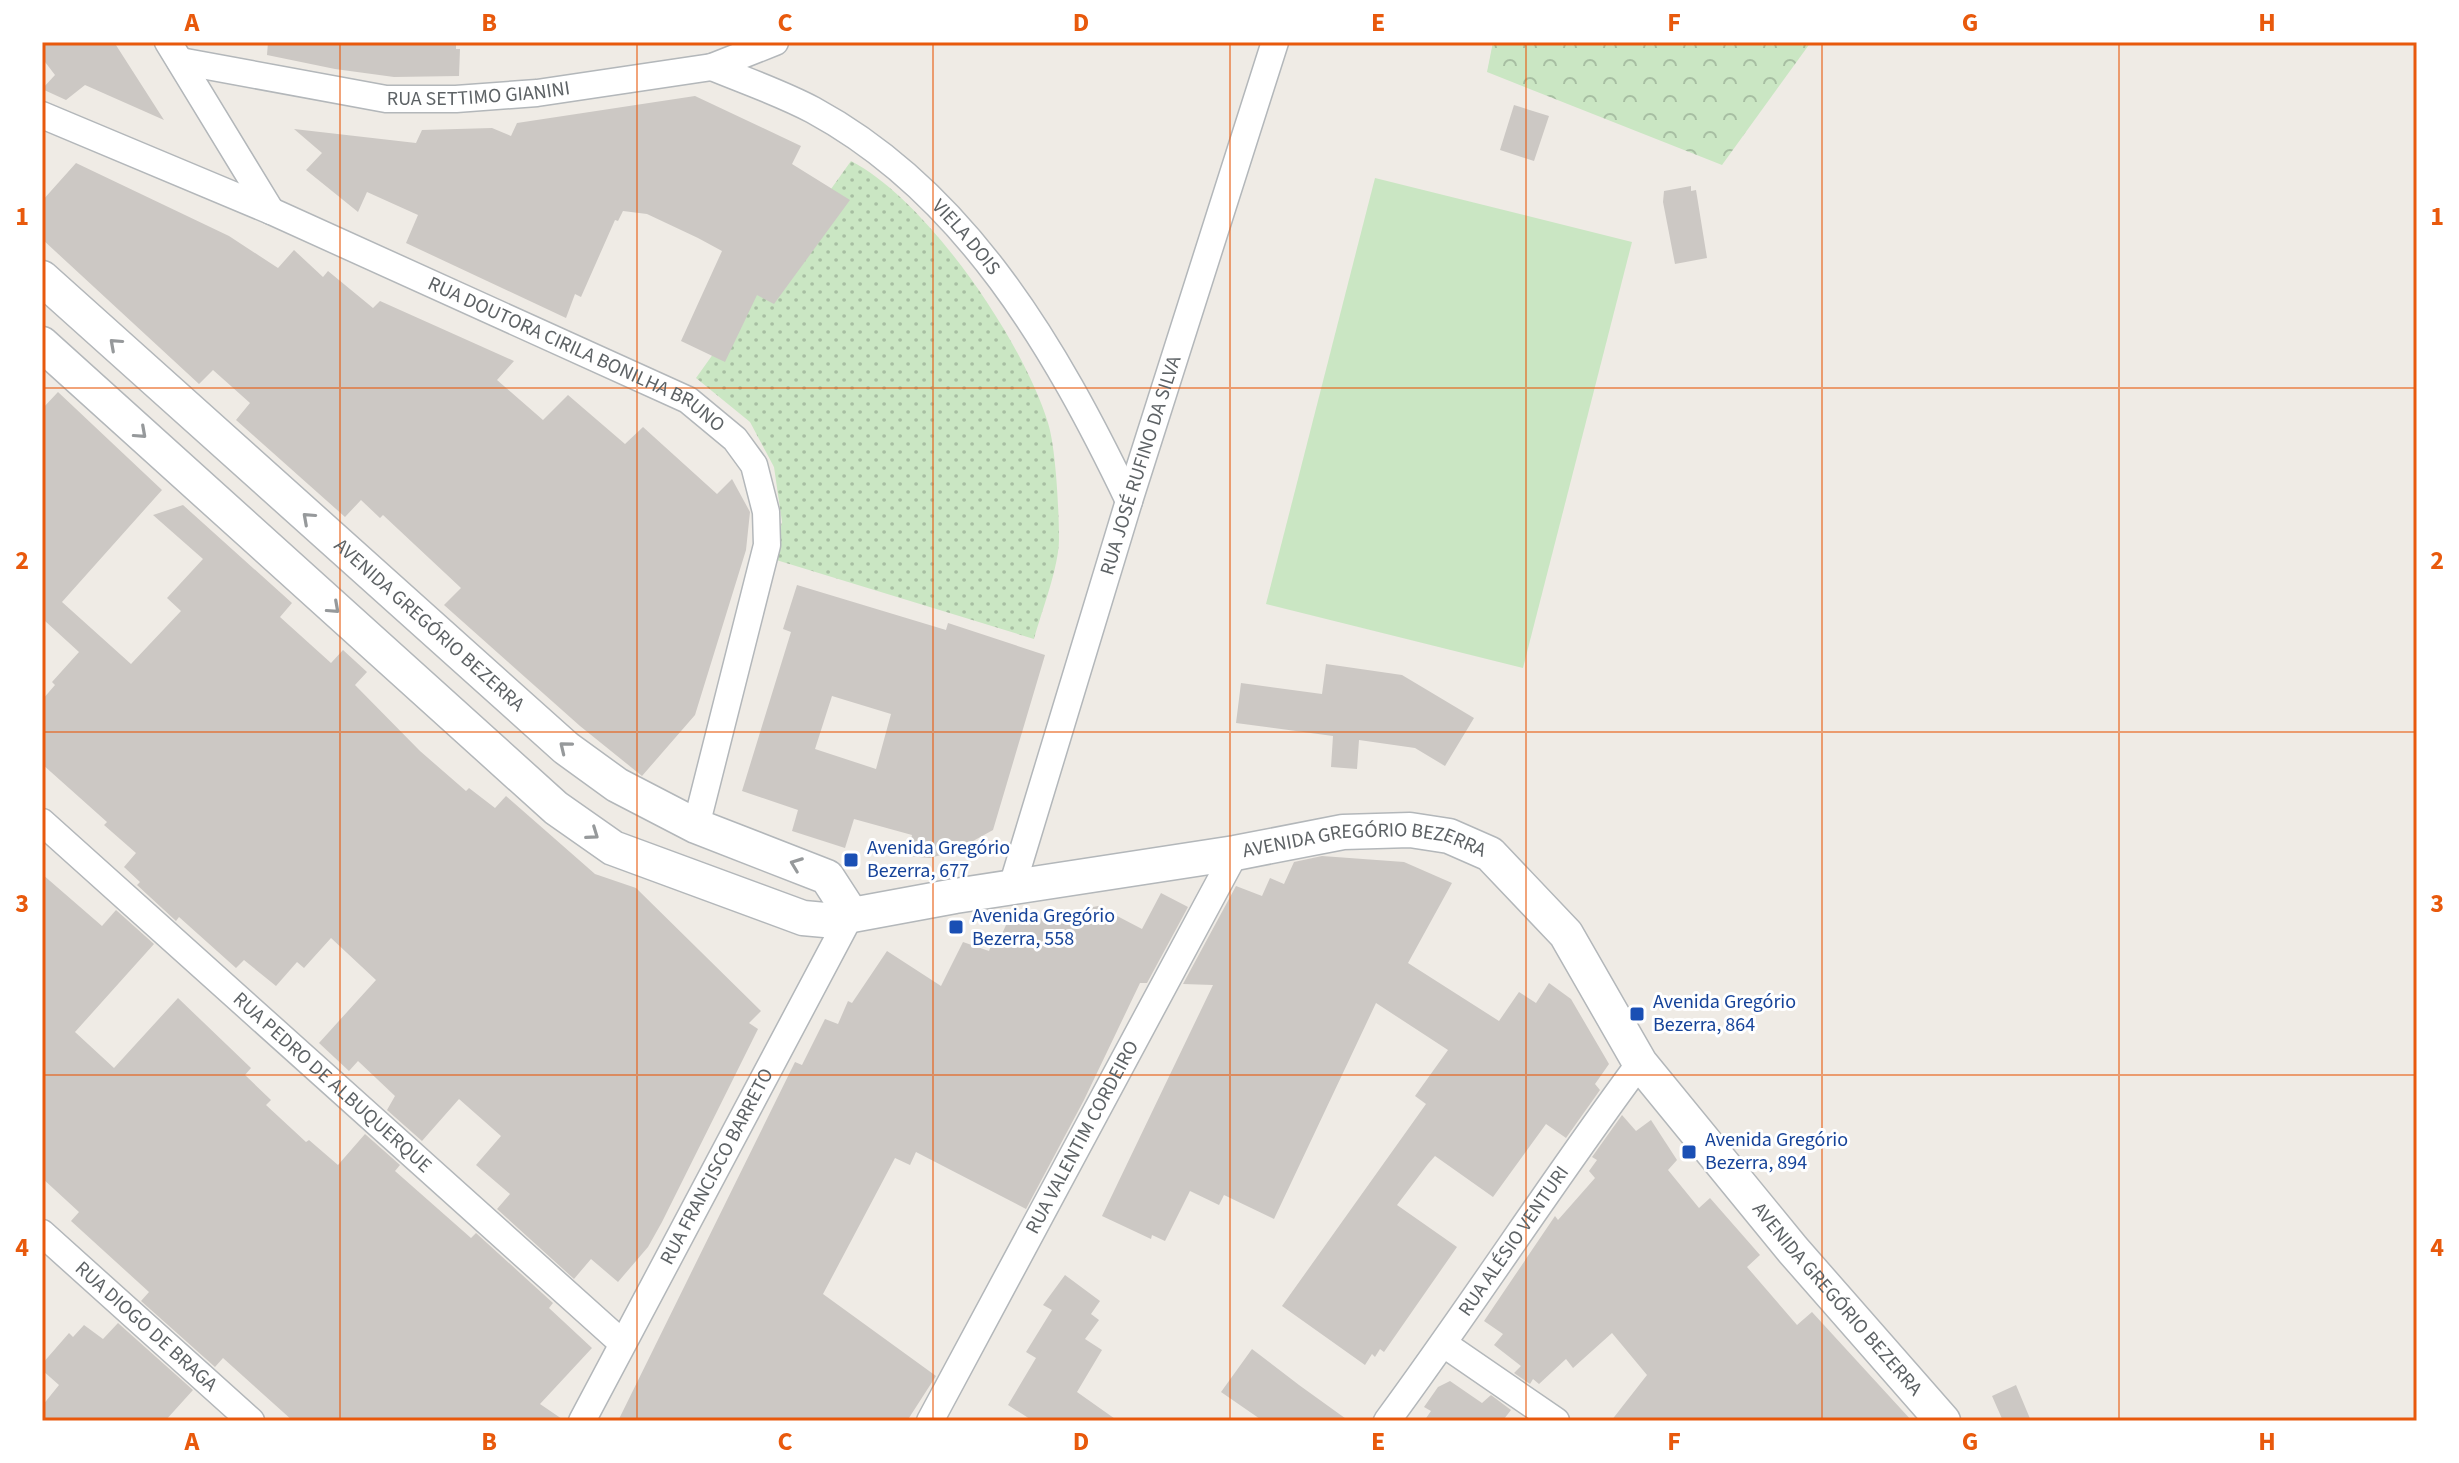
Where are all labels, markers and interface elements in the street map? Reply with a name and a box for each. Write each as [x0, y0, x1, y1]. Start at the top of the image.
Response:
text: A [184, 4, 201, 41]
text: B [481, 4, 497, 41]
text: C [777, 4, 793, 41]
text: D [1073, 4, 1089, 41]
text: E [1371, 4, 1385, 41]
text: F [1667, 4, 1681, 41]
text: G [1962, 4, 1978, 41]
text: H [2258, 4, 2276, 41]
street label: RUA SETTIMO GIANINI [387, 74, 572, 113]
street label: VIELA DOIS [925, 193, 1007, 281]
text: 1 [15, 198, 29, 235]
text: 1 [2430, 198, 2444, 235]
street label: RUA DOUTORA CIRILA BONILHA BRUNO [423, 270, 731, 439]
one-way arrow [110, 340, 125, 354]
street label: RUA JOSÉ RUFINO DA SILVA [1093, 352, 1188, 579]
one-way arrow [132, 424, 147, 438]
one-way arrow [303, 514, 318, 528]
street label: AVENIDA GREGÓRIO BEZERRA [328, 532, 531, 718]
text: 2 [15, 542, 29, 579]
text: 2 [2430, 542, 2444, 579]
one-way arrow [325, 599, 339, 613]
one-way arrow [560, 742, 575, 757]
street label: AVENIDA GREGÓRIO BEZERRA [1240, 816, 1491, 865]
one-way arrow [585, 824, 599, 839]
place label: Avenida Gregório Bezerra, 677 [867, 834, 1010, 885]
marker: Avenida Gregório Bezerra, 677 [842, 851, 860, 869]
one-way arrow [790, 857, 804, 874]
text: 3 [15, 885, 29, 922]
text: 3 [2430, 885, 2444, 922]
place label: Avenida Gregório Bezerra, 558 [972, 902, 1115, 953]
marker: Avenida Gregório Bezerra, 558 [947, 918, 965, 936]
street label: RUA PEDRO DE ALBUQUERQUE [227, 986, 438, 1179]
place label: Avenida Gregório Bezerra, 864 [1653, 988, 1796, 1039]
marker: Avenida Gregório Bezerra, 864 [1628, 1005, 1646, 1023]
street label: RUA VALENTIM CORDEIRO [1019, 1036, 1146, 1239]
street label: RUA FRANCISCO BARRETO [653, 1063, 781, 1270]
place label: Avenida Gregório Bezerra, 894 [1705, 1126, 1848, 1177]
marker: Avenida Gregório Bezerra, 894 [1680, 1143, 1698, 1161]
street label: RUA ALÉSIO VENTURI [1452, 1160, 1576, 1322]
street label: AVENIDA GREGÓRIO BEZERRA [1745, 1196, 1929, 1402]
text: 4 [15, 1229, 29, 1266]
text: 4 [2430, 1229, 2444, 1266]
street label: RUA DIOGO DE BRAGA [69, 1255, 224, 1398]
text: A [184, 1423, 201, 1460]
text: B [481, 1423, 497, 1460]
text: C [777, 1423, 793, 1460]
text: D [1073, 1423, 1089, 1460]
text: E [1371, 1423, 1385, 1460]
text: F [1667, 1423, 1681, 1460]
text: G [1962, 1423, 1978, 1460]
text: H [2258, 1423, 2276, 1460]

